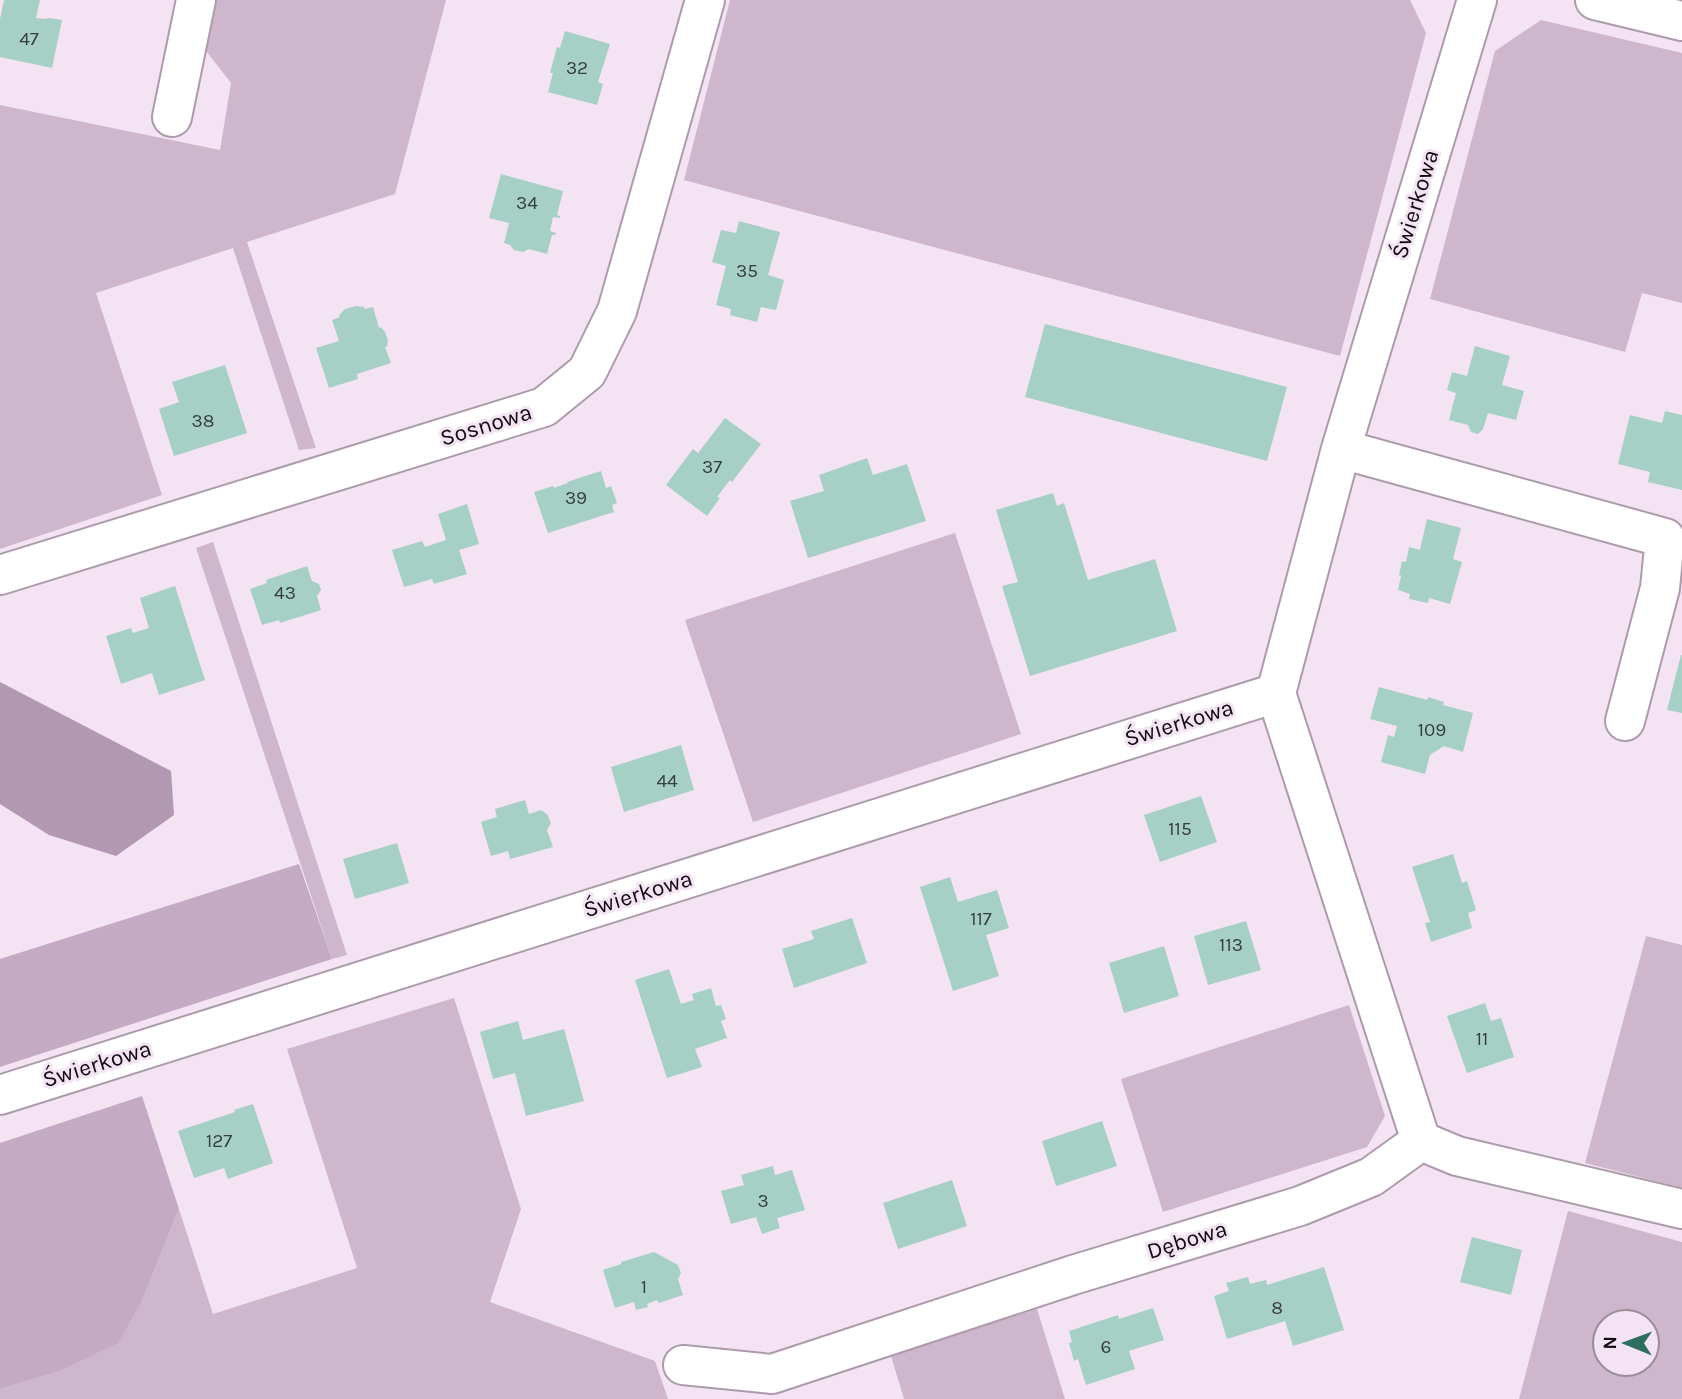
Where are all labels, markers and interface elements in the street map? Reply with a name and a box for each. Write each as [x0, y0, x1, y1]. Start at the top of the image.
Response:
house number: 47 [19, 28, 39, 50]
house number: 32 [566, 57, 588, 79]
street label: Świerkowa [1386, 146, 1444, 262]
house number: 34 [516, 192, 538, 214]
house number: 35 [736, 260, 758, 282]
street label: Sosnowa [437, 398, 535, 452]
house number: 38 [192, 410, 214, 432]
house number: 37 [702, 456, 722, 478]
house number: 39 [565, 487, 587, 509]
house number: 43 [274, 582, 296, 604]
street label: Świerkowa [1121, 694, 1237, 752]
house number: 109 [1418, 719, 1446, 741]
house number: 44 [656, 770, 678, 792]
house number: 115 [1168, 818, 1192, 840]
street label: Świerkowa [580, 865, 696, 923]
house number: 117 [970, 908, 992, 930]
house number: 113 [1219, 934, 1243, 956]
house number: 11 [1476, 1028, 1488, 1050]
street label: Świerkowa [39, 1035, 155, 1093]
house number: 127 [206, 1130, 232, 1152]
house number: 3 [757, 1190, 769, 1212]
street label: Dębowa [1144, 1215, 1230, 1265]
house number: 1 [641, 1276, 647, 1298]
house number: 8 [1271, 1297, 1283, 1319]
north arrow [1591, 1308, 1661, 1378]
house number: 6 [1101, 1336, 1111, 1358]
text: N [1599, 1336, 1621, 1350]

